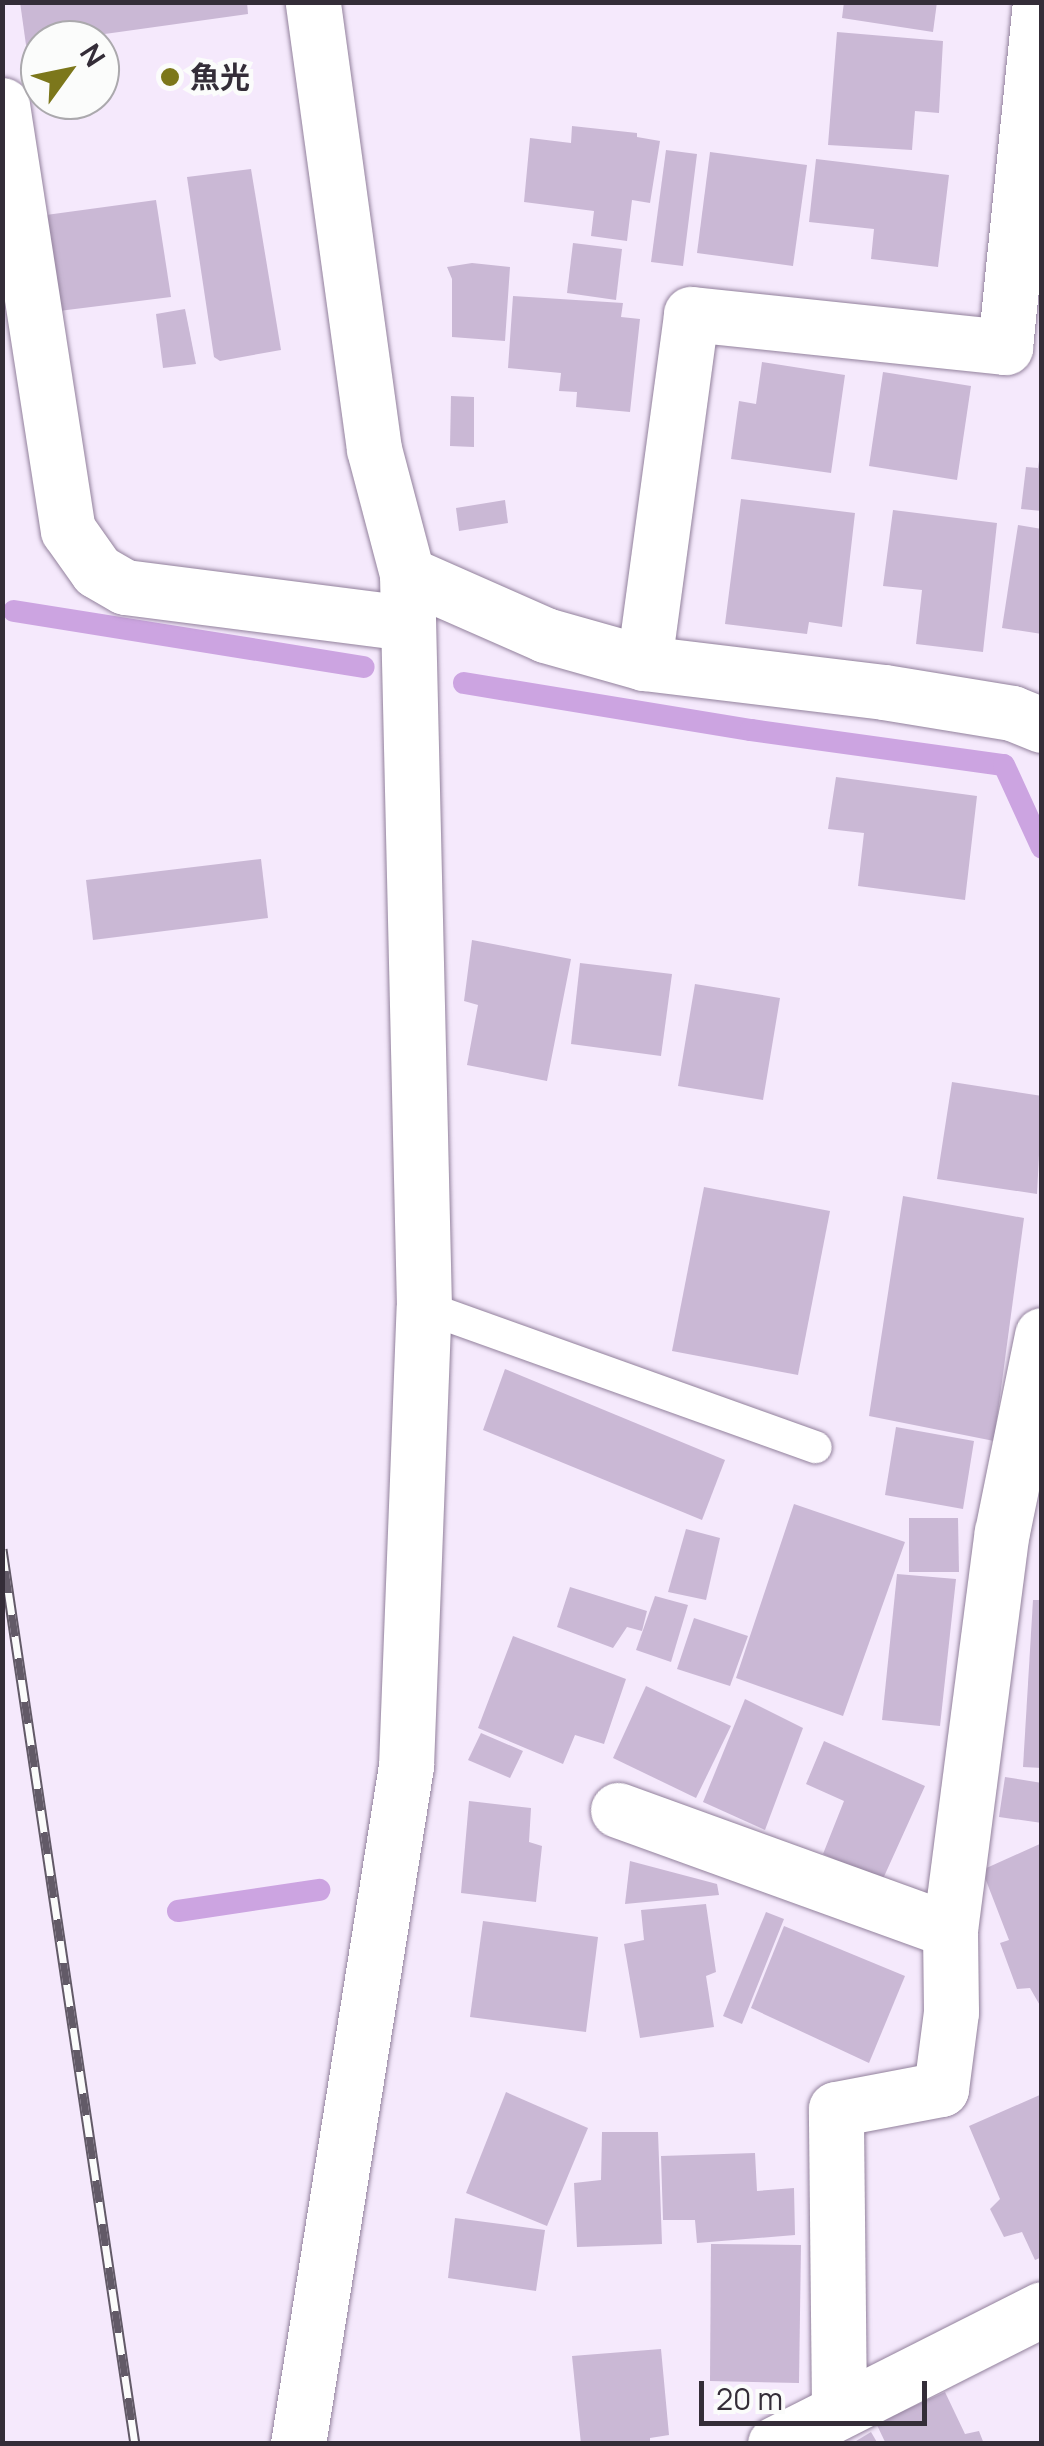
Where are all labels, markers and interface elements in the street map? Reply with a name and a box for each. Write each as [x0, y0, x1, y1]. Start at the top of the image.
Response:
north arrow [20, 20, 120, 120]
text: N [72, 36, 115, 74]
place label: 魚光 [190, 59, 250, 95]
marker: 魚光 [159, 66, 181, 88]
scale bar [704, 2361, 932, 2423]
text: 20 m [716, 2378, 783, 2419]

